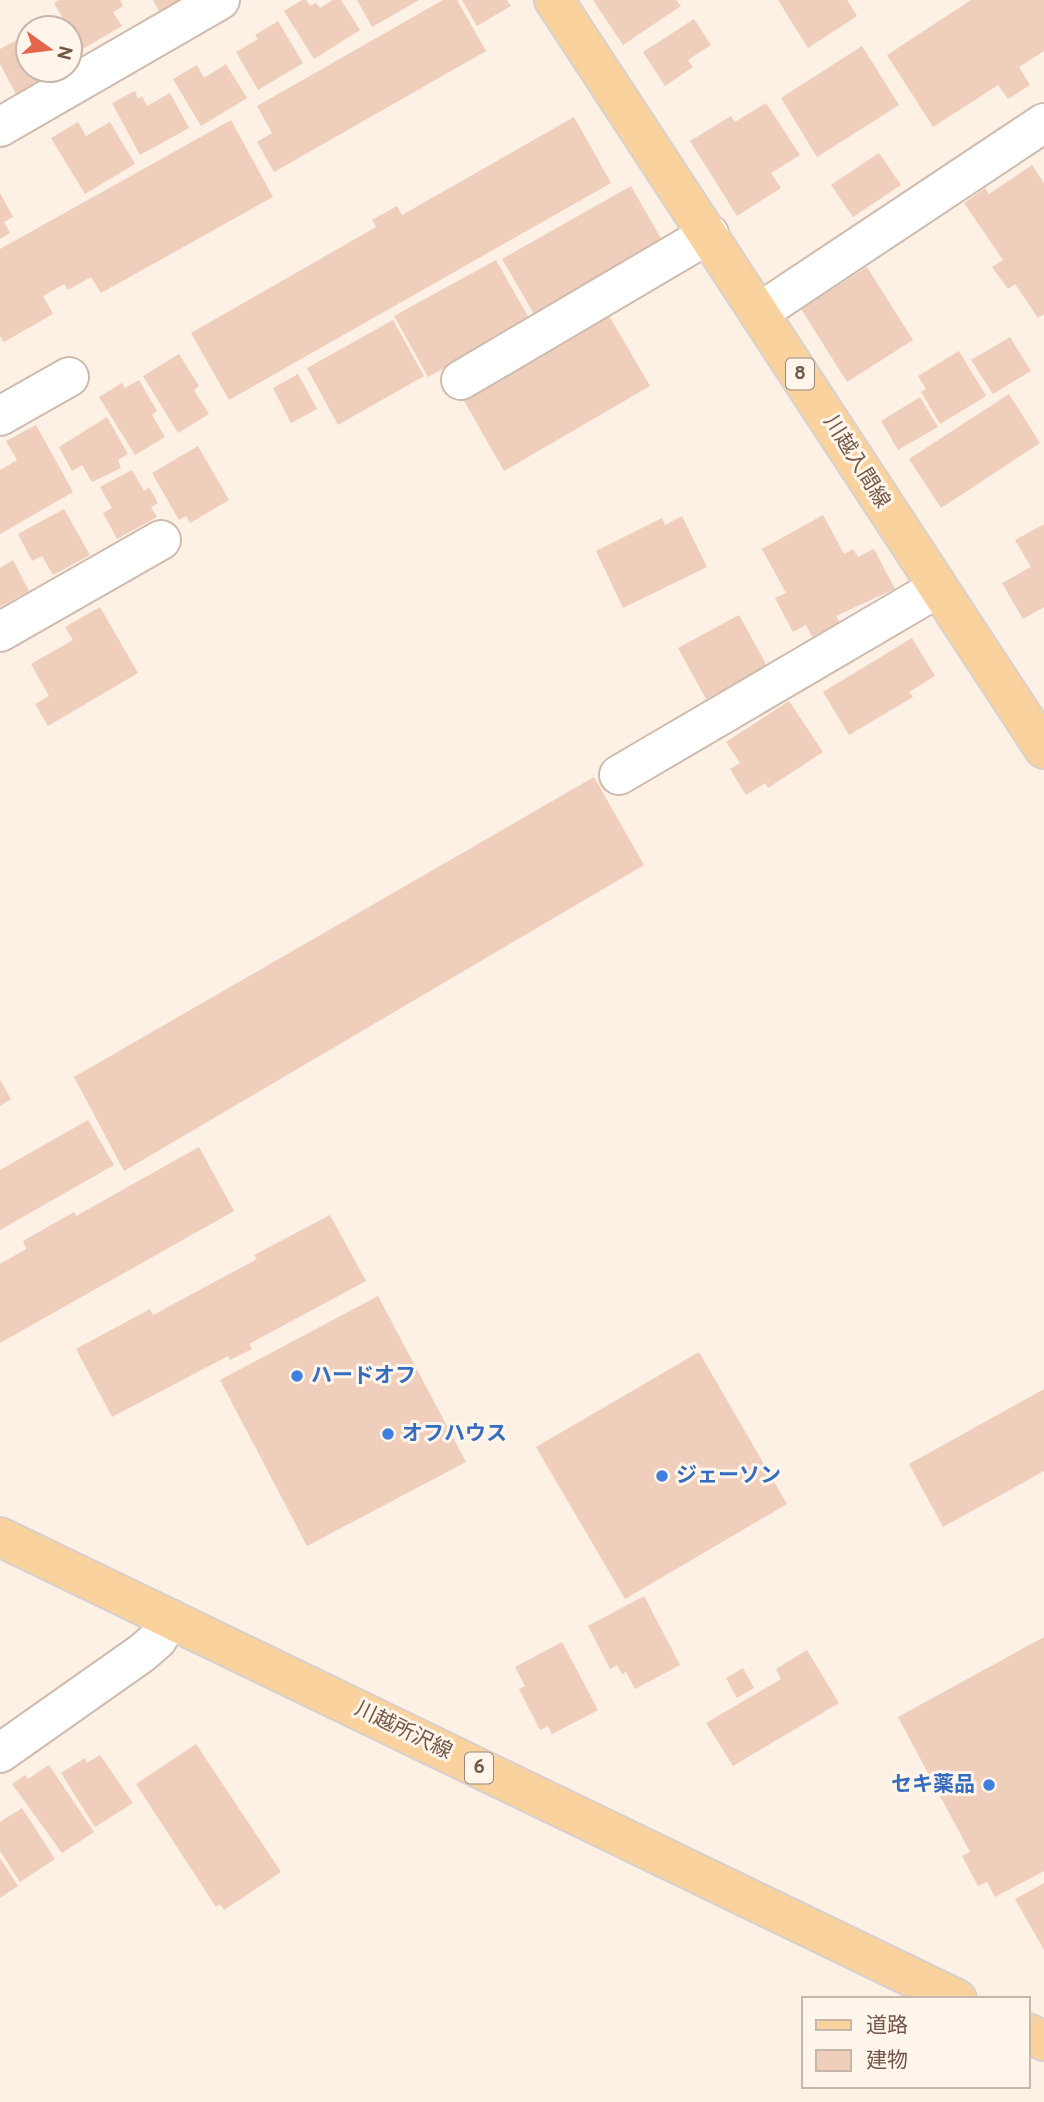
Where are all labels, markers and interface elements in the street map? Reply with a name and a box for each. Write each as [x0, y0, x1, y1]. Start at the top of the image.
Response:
north arrow [14, 14, 84, 84]
text: N [50, 43, 77, 62]
road number: 8 [786, 358, 814, 390]
street label: 川越入間線 [817, 410, 895, 514]
place label: ハードオフ [311, 1363, 416, 1390]
marker: ハードオフ [289, 1368, 305, 1384]
place label: オフハウス [402, 1421, 507, 1448]
marker: オフハウス [380, 1426, 396, 1442]
place label: ジェーソン [676, 1463, 781, 1490]
marker: ジェーソン [654, 1468, 670, 1484]
street label: 川越所沢線 [350, 1696, 456, 1766]
road number: 6 [465, 1752, 493, 1784]
place label: セキ薬品 [891, 1772, 975, 1799]
marker: セキ薬品 [981, 1777, 997, 1793]
legend [802, 1997, 1030, 2088]
text: 道路 [866, 2013, 908, 2040]
text: 建物 [866, 2048, 908, 2075]

